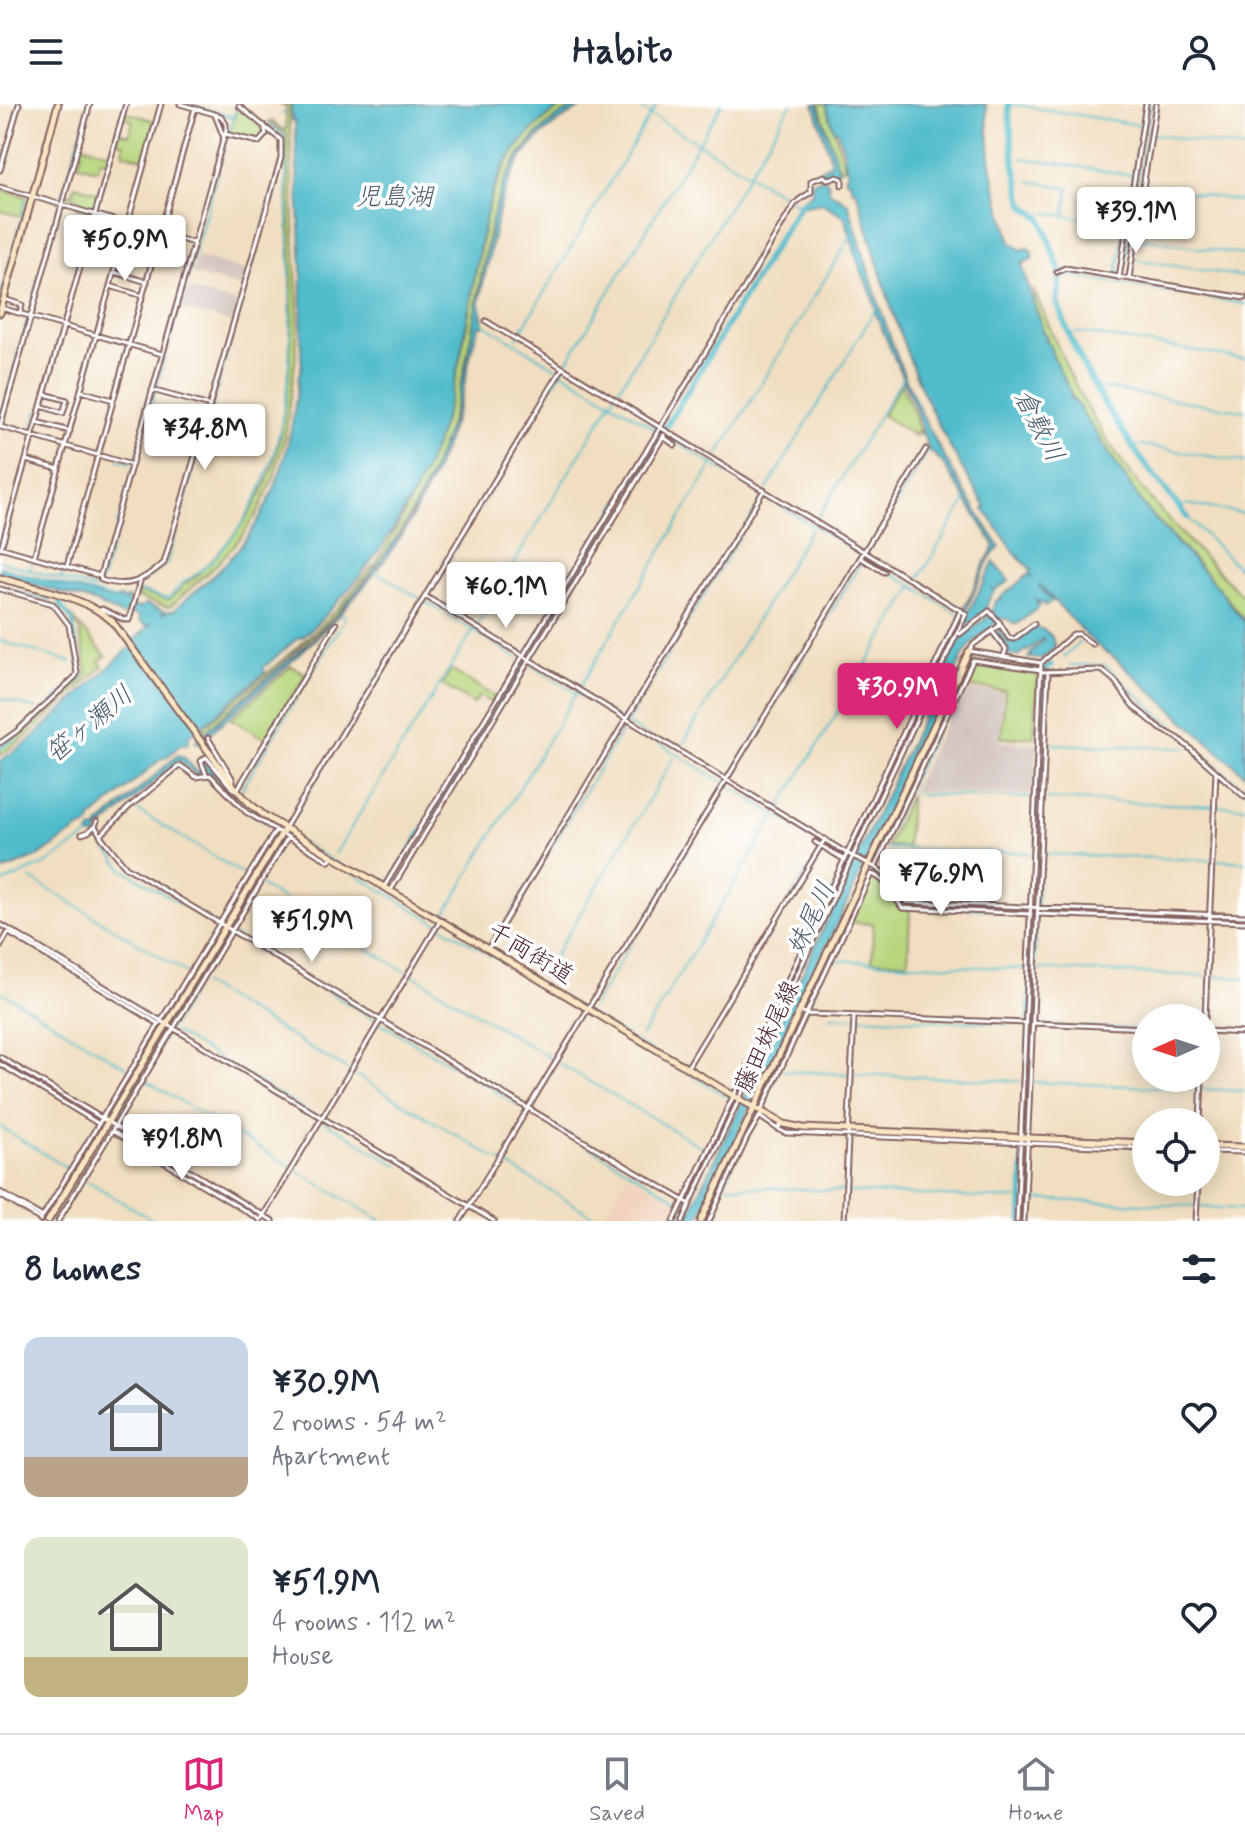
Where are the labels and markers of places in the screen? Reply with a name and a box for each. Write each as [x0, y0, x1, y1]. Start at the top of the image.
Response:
pin: ¥39.1M [1071, 187, 1201, 255]
pin: ¥50.9M [60, 215, 190, 283]
pin: ¥34.8M [140, 404, 270, 472]
pin: ¥60.1M [441, 562, 571, 630]
pin: ¥30.9M [832, 663, 962, 731]
pin: ¥76.9M [876, 849, 1006, 917]
pin: ¥51.9M [247, 896, 377, 964]
pin: ¥91.8M [117, 1114, 247, 1182]

